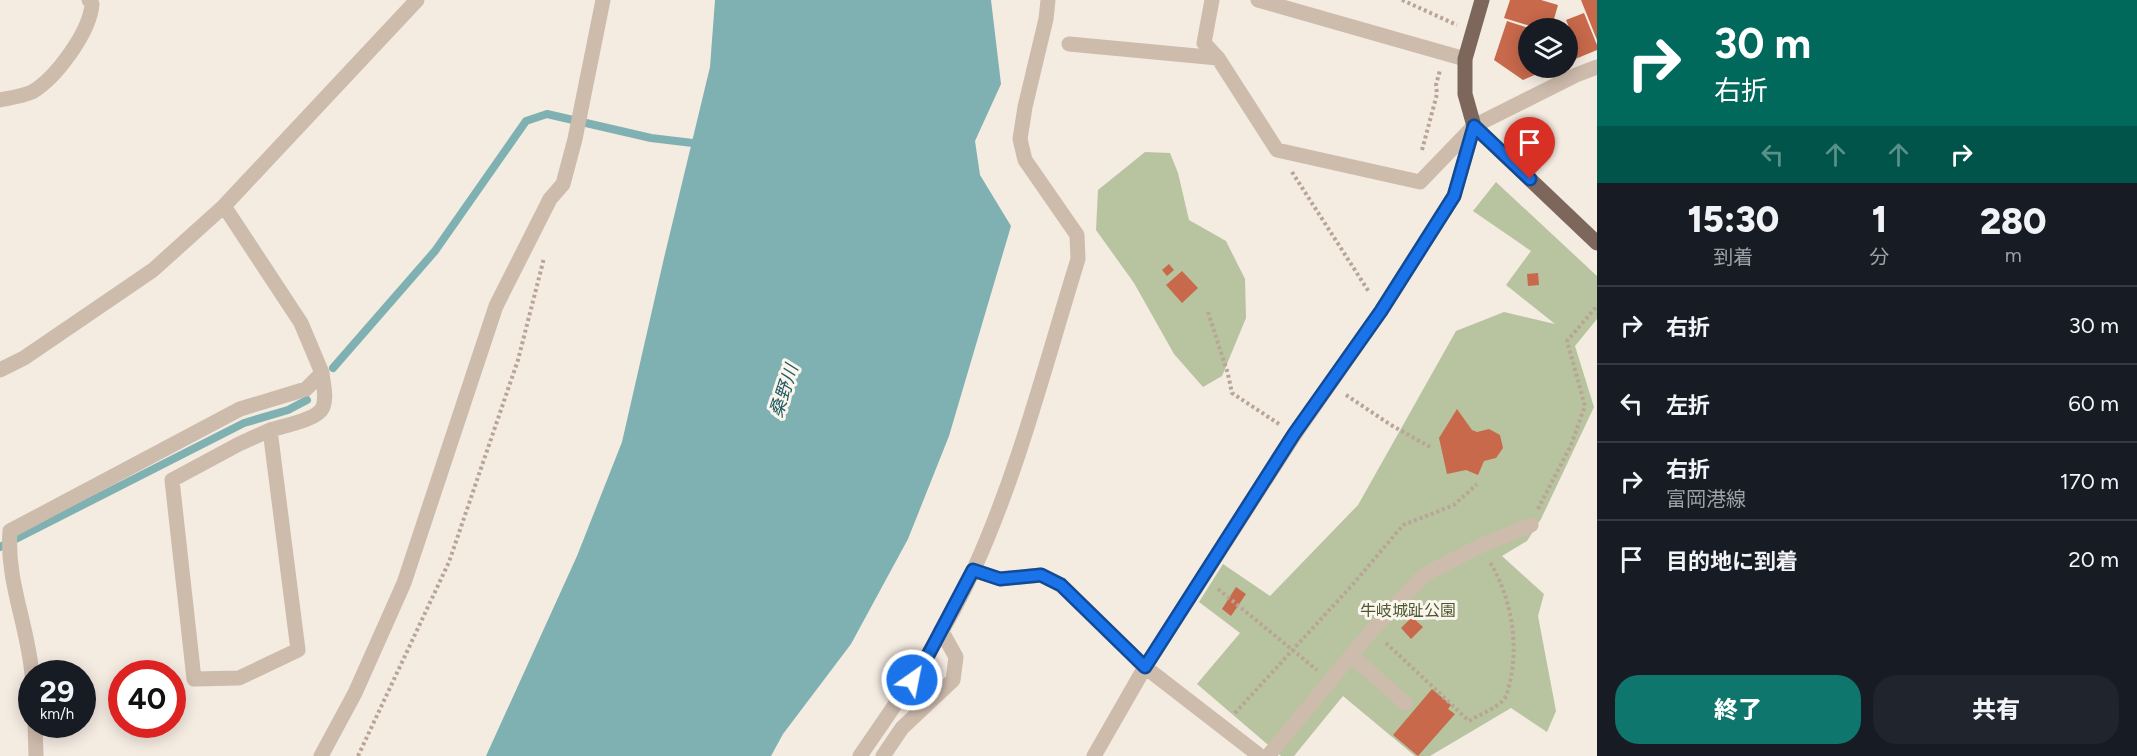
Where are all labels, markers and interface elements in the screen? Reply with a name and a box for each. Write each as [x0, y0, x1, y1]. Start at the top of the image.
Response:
map controls [1518, 18, 1578, 78]
button: layers [1518, 18, 1578, 78]
text: 30 m [1714, 18, 1811, 69]
icon: right [1615, 24, 1693, 102]
text: 右折 [1714, 74, 1768, 107]
pin [1504, 117, 1555, 179]
icon: arrive [1513, 126, 1546, 159]
icon: left [1756, 138, 1789, 171]
icon: ahead [1819, 138, 1852, 171]
icon: ahead [1882, 138, 1915, 171]
icon: right [1945, 138, 1978, 171]
text: 15:30 [1687, 198, 1779, 241]
text: 1 [1872, 198, 1887, 241]
text: 280 [1980, 200, 2047, 243]
text: m [2005, 243, 2022, 267]
text: 到着 [1713, 245, 1753, 269]
text: 分 [1870, 245, 1890, 269]
icon: right [1615, 309, 1648, 342]
text: 30 m [2069, 312, 2119, 339]
text: 右折 [1666, 314, 1710, 341]
water label: 桑野川 [765, 360, 803, 420]
icon: left [1615, 387, 1648, 420]
text: 60 m [2068, 390, 2119, 417]
text: 左折 [1666, 392, 1710, 419]
text: 右折 [1666, 456, 1710, 483]
icon: right [1615, 465, 1648, 498]
text: 170 m [2060, 468, 2119, 495]
text: 富岡港線 [1666, 487, 1746, 511]
icon: arrive [1615, 543, 1648, 576]
text: 20 m [2068, 546, 2119, 573]
text: 目的地に到着 [1666, 548, 1798, 575]
park label: 牛岐城趾公園 [1360, 601, 1456, 620]
position arrow [880, 648, 944, 712]
speed limit sign: 40 [108, 660, 186, 738]
text: 29 [40, 673, 74, 710]
button: 終了 [1615, 675, 1861, 744]
button: 共有 [1873, 675, 2119, 744]
text: km/h [40, 705, 74, 723]

